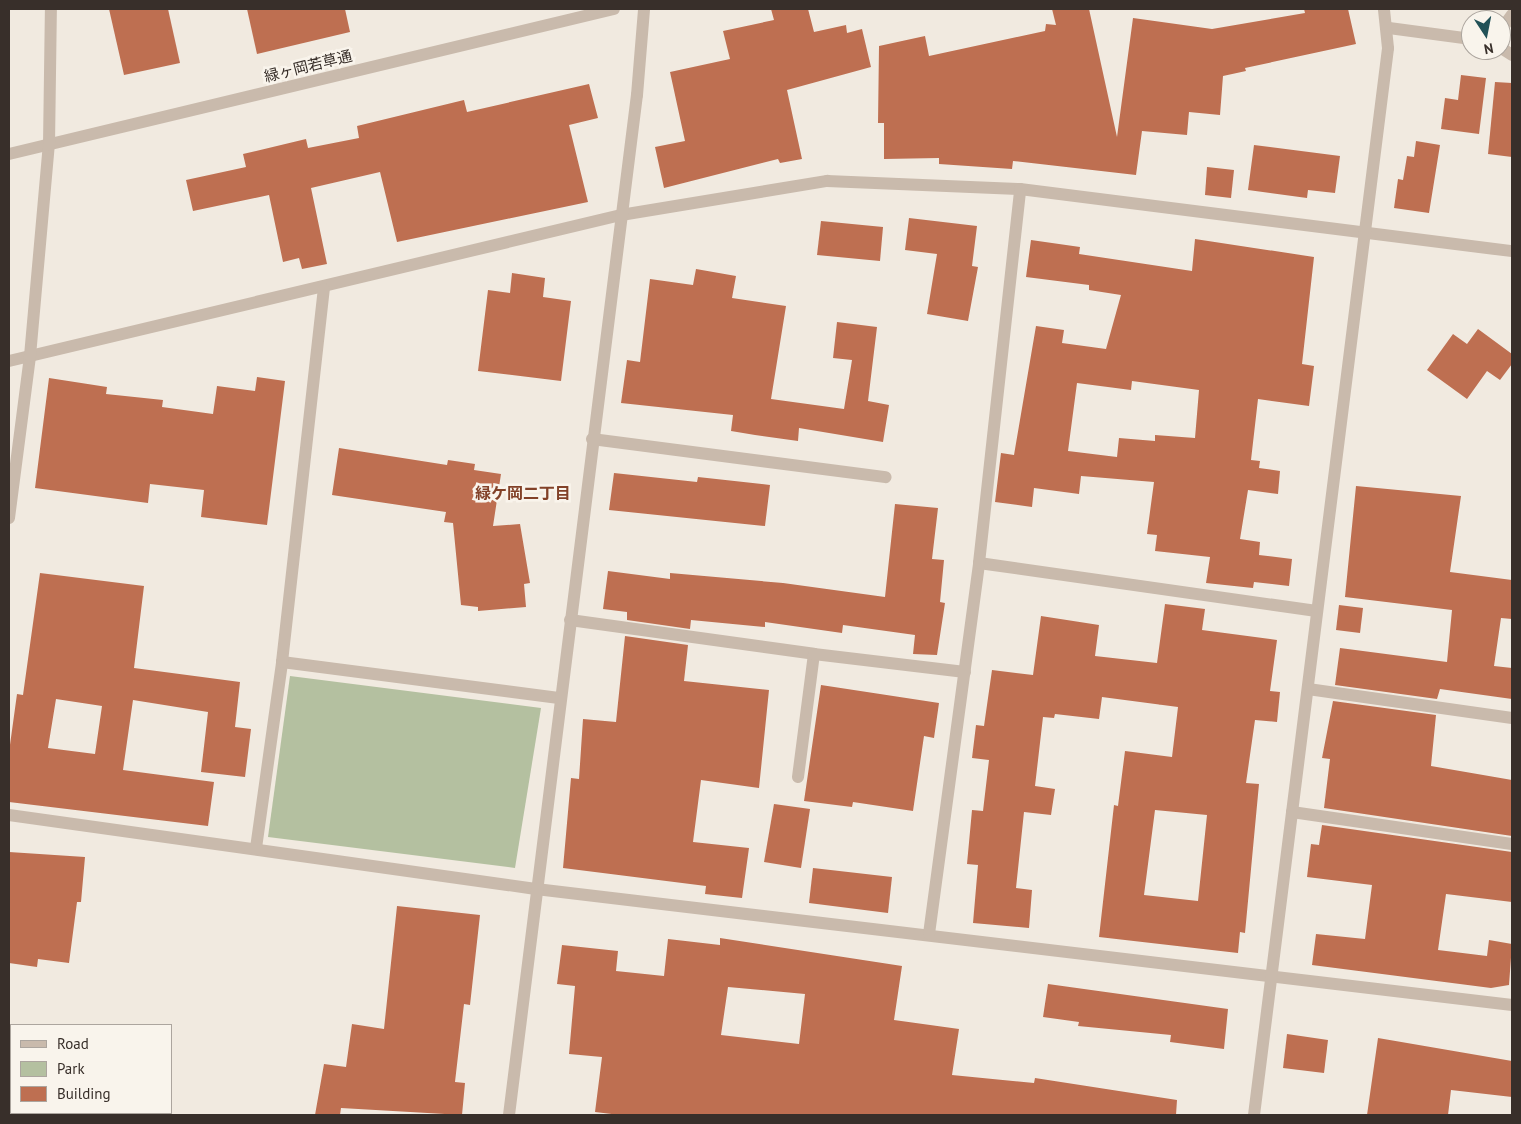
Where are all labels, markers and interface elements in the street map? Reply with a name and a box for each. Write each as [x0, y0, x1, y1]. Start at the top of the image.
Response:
north arrow [1461, 10, 1511, 60]
text: N [1482, 39, 1495, 58]
street label: 緑ヶ岡若草通 [262, 46, 354, 86]
district label: 緑ケ岡二丁目 [475, 483, 571, 503]
legend [10, 1024, 172, 1114]
text: Road [57, 1034, 89, 1053]
text: Park [57, 1059, 85, 1078]
text: Building [57, 1084, 111, 1103]

